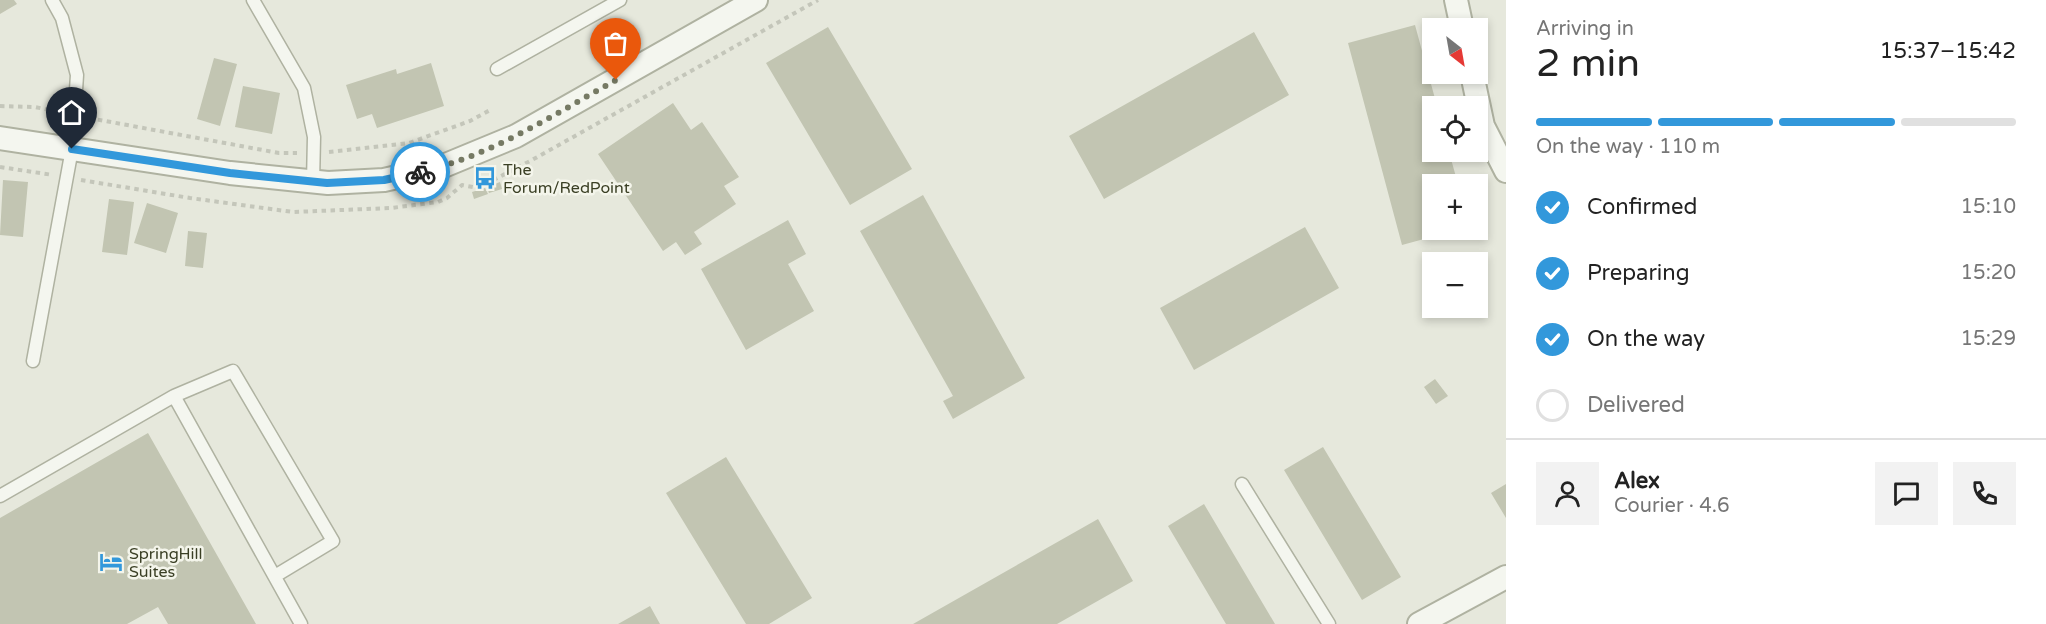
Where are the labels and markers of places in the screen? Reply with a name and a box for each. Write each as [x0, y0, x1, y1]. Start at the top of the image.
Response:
pin [590, 18, 641, 80]
pin [46, 87, 97, 149]
place label: The Forum/RedPoint [503, 160, 630, 198]
bus stop icon: The Forum/RedPoint [472, 165, 498, 191]
place label: SpringHill Suites [129, 544, 203, 582]
hotel icon: SpringHill Suites [98, 549, 124, 575]

